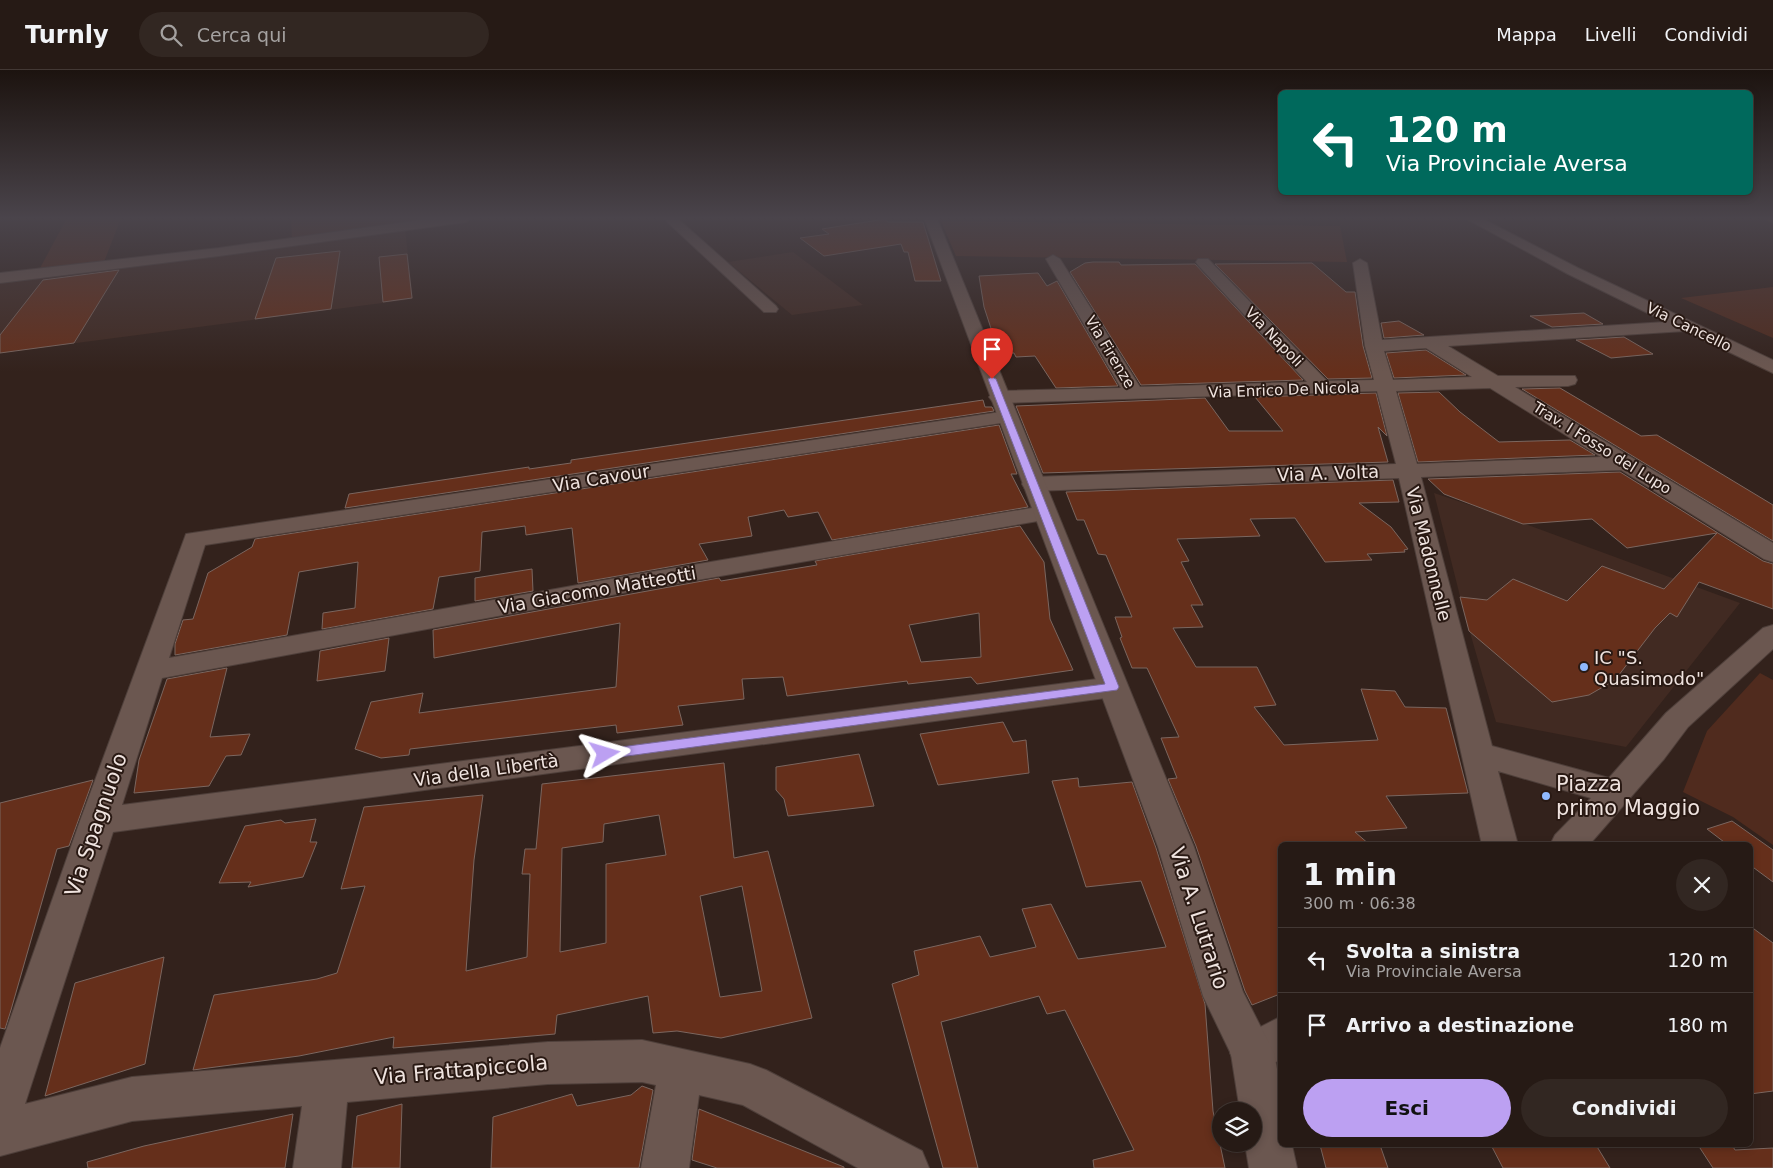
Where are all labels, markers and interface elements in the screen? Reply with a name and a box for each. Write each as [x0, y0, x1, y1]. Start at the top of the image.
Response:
search box [139, 12, 489, 57]
text: Turnly [25, 21, 109, 49]
icon: search [157, 21, 185, 49]
text: Cerca qui [197, 24, 287, 46]
text: Mappa [1496, 24, 1557, 45]
text: Livelli [1585, 24, 1637, 45]
text: Condividi [1665, 24, 1748, 45]
icon: left [1303, 110, 1368, 175]
text: 120 m [1386, 110, 1508, 150]
text: Via Provinciale Aversa [1386, 151, 1628, 176]
street label: Via Cancello [1644, 299, 1734, 355]
street label: Via Napoli [1241, 304, 1307, 370]
street label: Via Firenze [1081, 312, 1139, 392]
pin [971, 328, 1013, 379]
icon: arrive [978, 335, 1006, 363]
street label: Via Enrico De Nicola [1208, 378, 1360, 402]
street label: Trav. I Fosso del Lupo [1529, 398, 1674, 498]
street label: Via Cavour [551, 460, 652, 496]
street label: Via A. Volta [1277, 461, 1379, 485]
street label: Via Madonnelle [1402, 485, 1456, 623]
street label: Via Giacomo Matteotti [496, 562, 698, 618]
place label: IC "S. Quasimodo" [1594, 647, 1704, 689]
marker: IC "S. Quasimodo" [1578, 661, 1590, 673]
position arrow [578, 727, 630, 779]
street label: Via della Libertà [412, 749, 560, 791]
street label: Via Spagnuolo [60, 750, 132, 900]
place label: Piazza primo Maggio [1556, 772, 1700, 820]
marker: Piazza primo Maggio [1540, 790, 1552, 802]
street label: Via A. Lutrario [1165, 844, 1233, 992]
text: 1 min [1303, 857, 1397, 892]
button: close [1676, 859, 1728, 911]
text: 300 m · 06:38 [1303, 894, 1416, 913]
text: Svolta a sinistra [1346, 940, 1520, 962]
icon: left [1303, 946, 1331, 974]
text: 120 m [1667, 949, 1728, 971]
text: Via Provinciale Aversa [1346, 962, 1522, 981]
icon: arrive [1303, 1011, 1331, 1039]
text: Arrivo a destinazione [1346, 1014, 1574, 1036]
text: 180 m [1667, 1014, 1728, 1036]
street label: Via Frattapiccola [373, 1050, 549, 1090]
button: Esci [1303, 1079, 1511, 1137]
button: Condividi [1521, 1079, 1728, 1137]
map controls [1212, 1102, 1262, 1152]
button: layers [1212, 1102, 1262, 1152]

